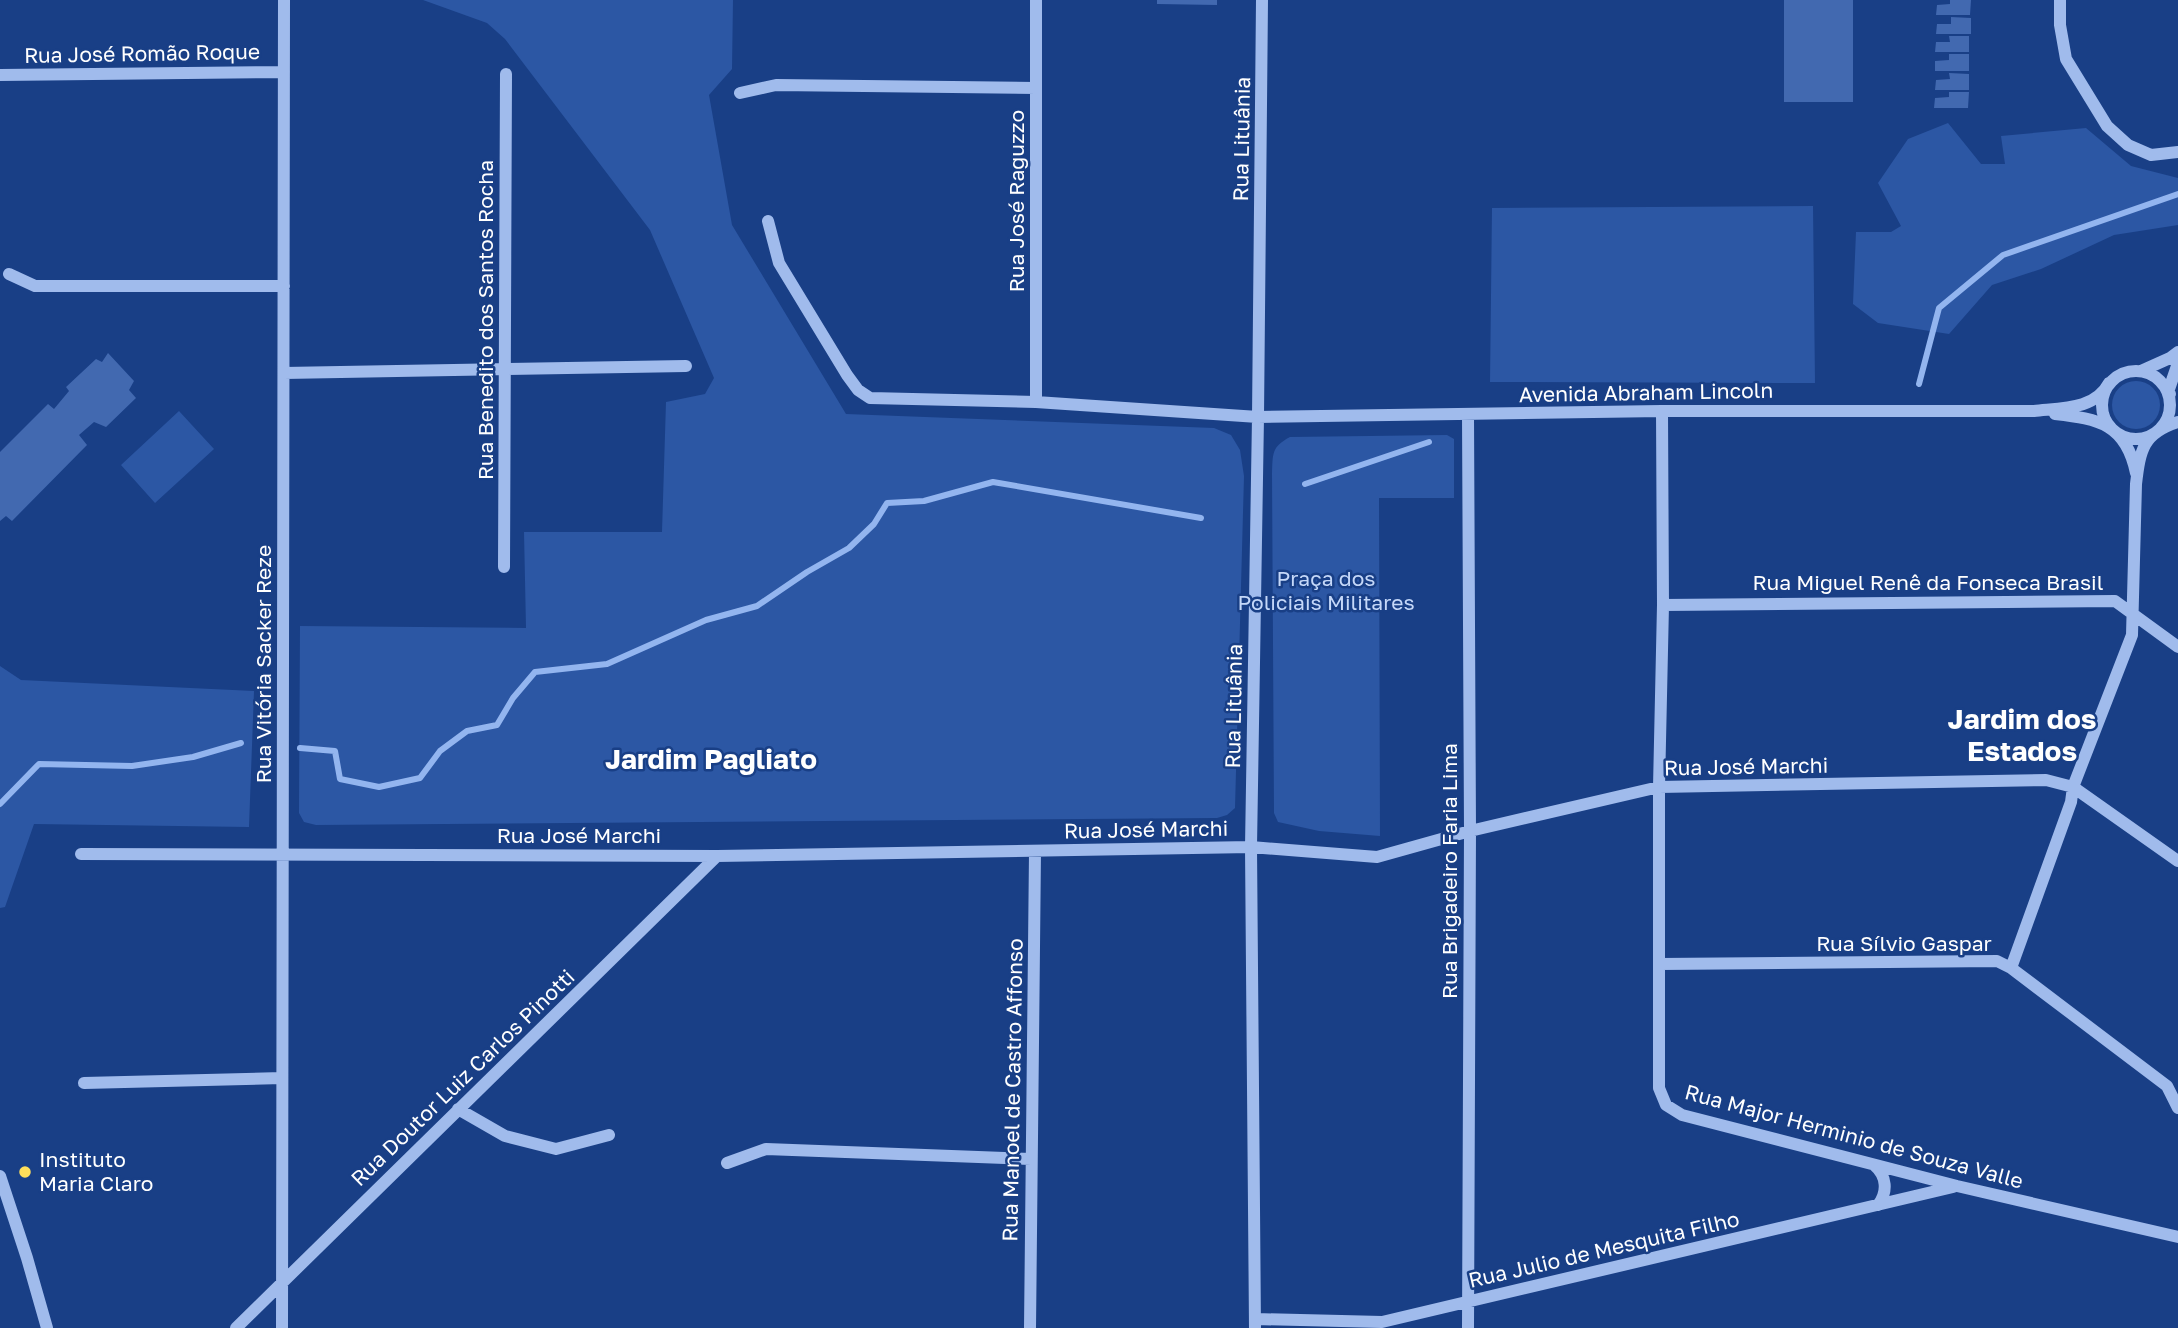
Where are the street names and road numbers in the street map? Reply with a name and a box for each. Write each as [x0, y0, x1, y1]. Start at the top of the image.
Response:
street label: Rua José Romão Roque [24, 38, 260, 68]
street label: Rua Lituânia [1227, 76, 1255, 202]
street label: Rua José Raguzzo [1003, 110, 1029, 292]
street label: Rua Benedito dos Santos Rocha [472, 160, 498, 480]
street label: Avenida Abraham Lincoln [1519, 377, 1773, 407]
street label: Rua Vitória Sacker Reze [250, 545, 276, 783]
street label: Rua Miguel Renê da Fonseca Brasil [1753, 569, 2103, 595]
street label: Rua Lituânia [1219, 643, 1247, 769]
street label: Rua Brigadeiro Faria Lima [1436, 743, 1462, 999]
street label: Rua José Marchi [1664, 752, 1828, 780]
street label: Rua José Marchi [1064, 815, 1228, 843]
street label: Rua José Marchi [497, 822, 661, 848]
street label: Rua Sílvio Gaspar [1816, 930, 1992, 956]
street label: Rua Manoel de Castro Affonso [996, 938, 1028, 1242]
street label: Rua Doutor Luiz Carlos Pinotti [345, 963, 580, 1191]
street label: Rua Major Herminio de Souza Valle [1682, 1078, 2026, 1194]
street label: Rua Julio de Mesquita Filho [1466, 1205, 1742, 1293]

